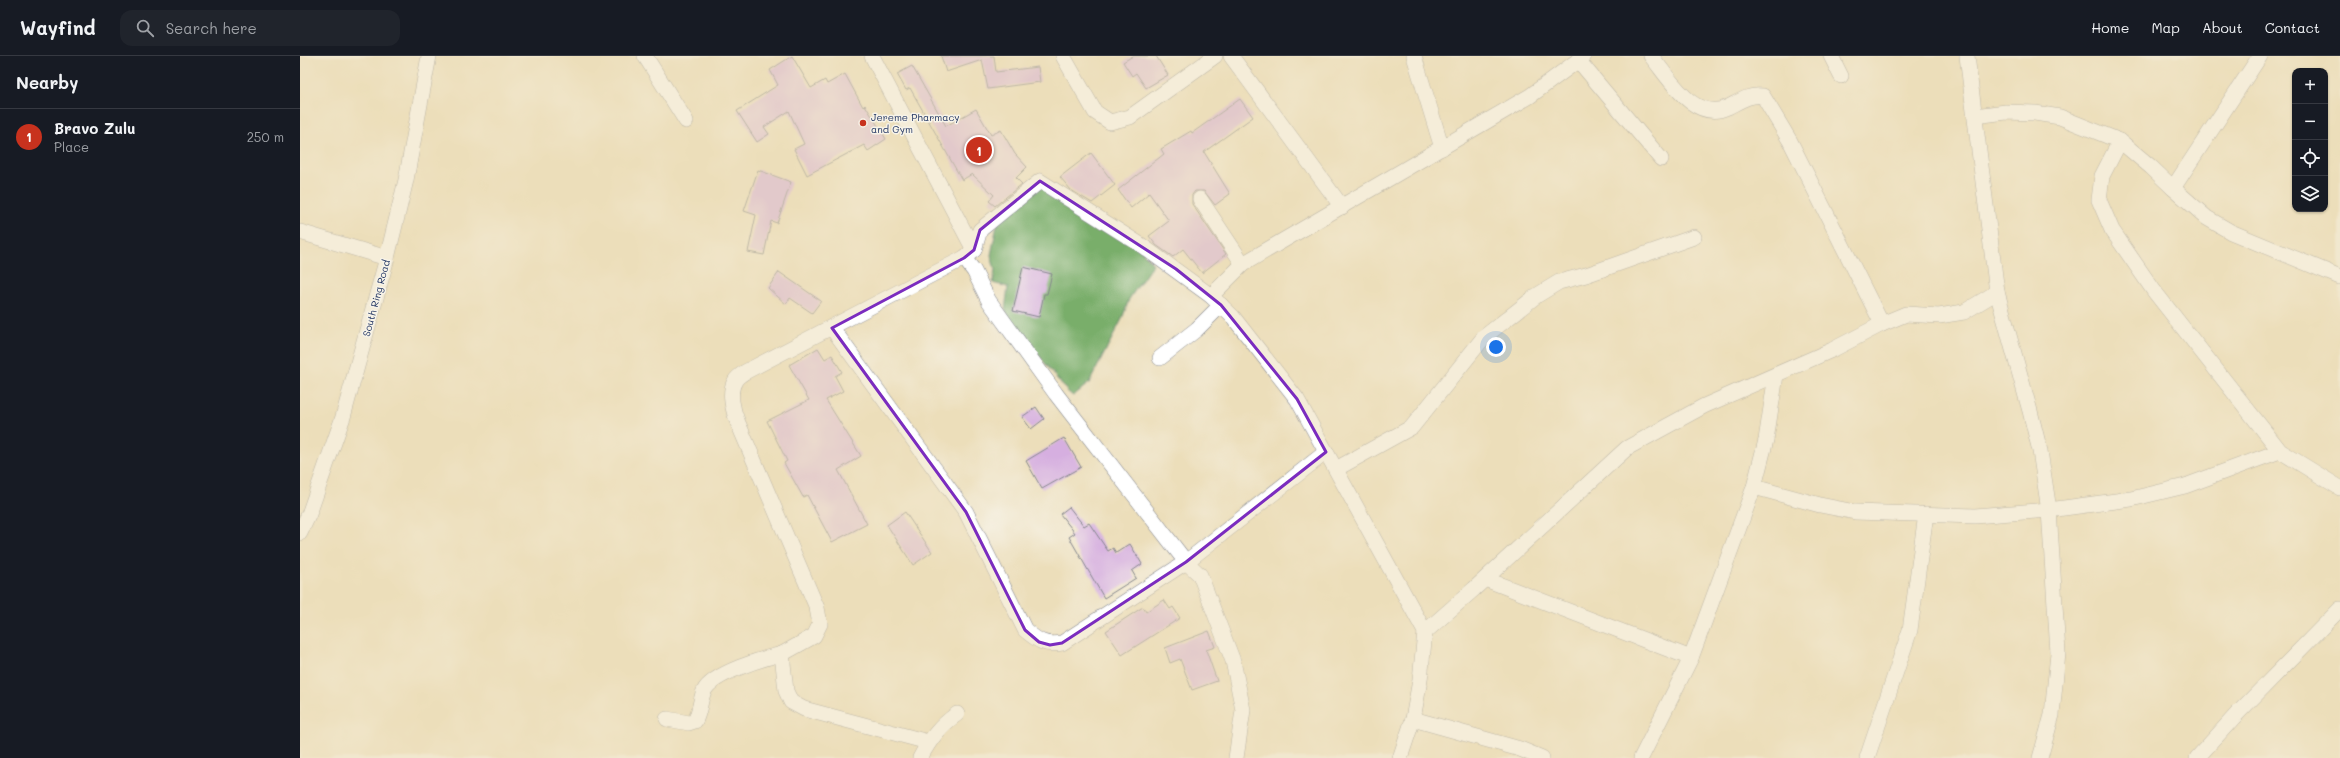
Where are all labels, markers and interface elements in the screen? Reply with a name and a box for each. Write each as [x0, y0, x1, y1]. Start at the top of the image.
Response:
search box [120, 10, 400, 46]
text: Wayfind [20, 15, 96, 40]
icon: search [134, 17, 156, 39]
text: Search here [166, 18, 257, 38]
text: Home [2091, 18, 2129, 37]
text: Map [2151, 18, 2180, 37]
text: About [2202, 18, 2243, 37]
text: Contact [2265, 18, 2320, 37]
map controls [2292, 68, 2328, 212]
button: + [2292, 68, 2328, 104]
text: Nearby [16, 71, 78, 93]
button: − [2292, 104, 2328, 140]
place label: Jereme Pharmacy and Gym [871, 110, 960, 136]
text: Bravo Zulu [54, 118, 136, 138]
marker: Jereme Pharmacy and Gym [858, 118, 868, 128]
text: 1 [26, 128, 32, 145]
text: 250 m [247, 128, 284, 145]
pin: 1 [966, 135, 992, 165]
text: Place [54, 138, 89, 155]
button: locate [2292, 140, 2328, 176]
button: layers [2292, 176, 2328, 212]
street label: South Ring Road [359, 258, 393, 338]
your location [1486, 337, 1506, 357]

